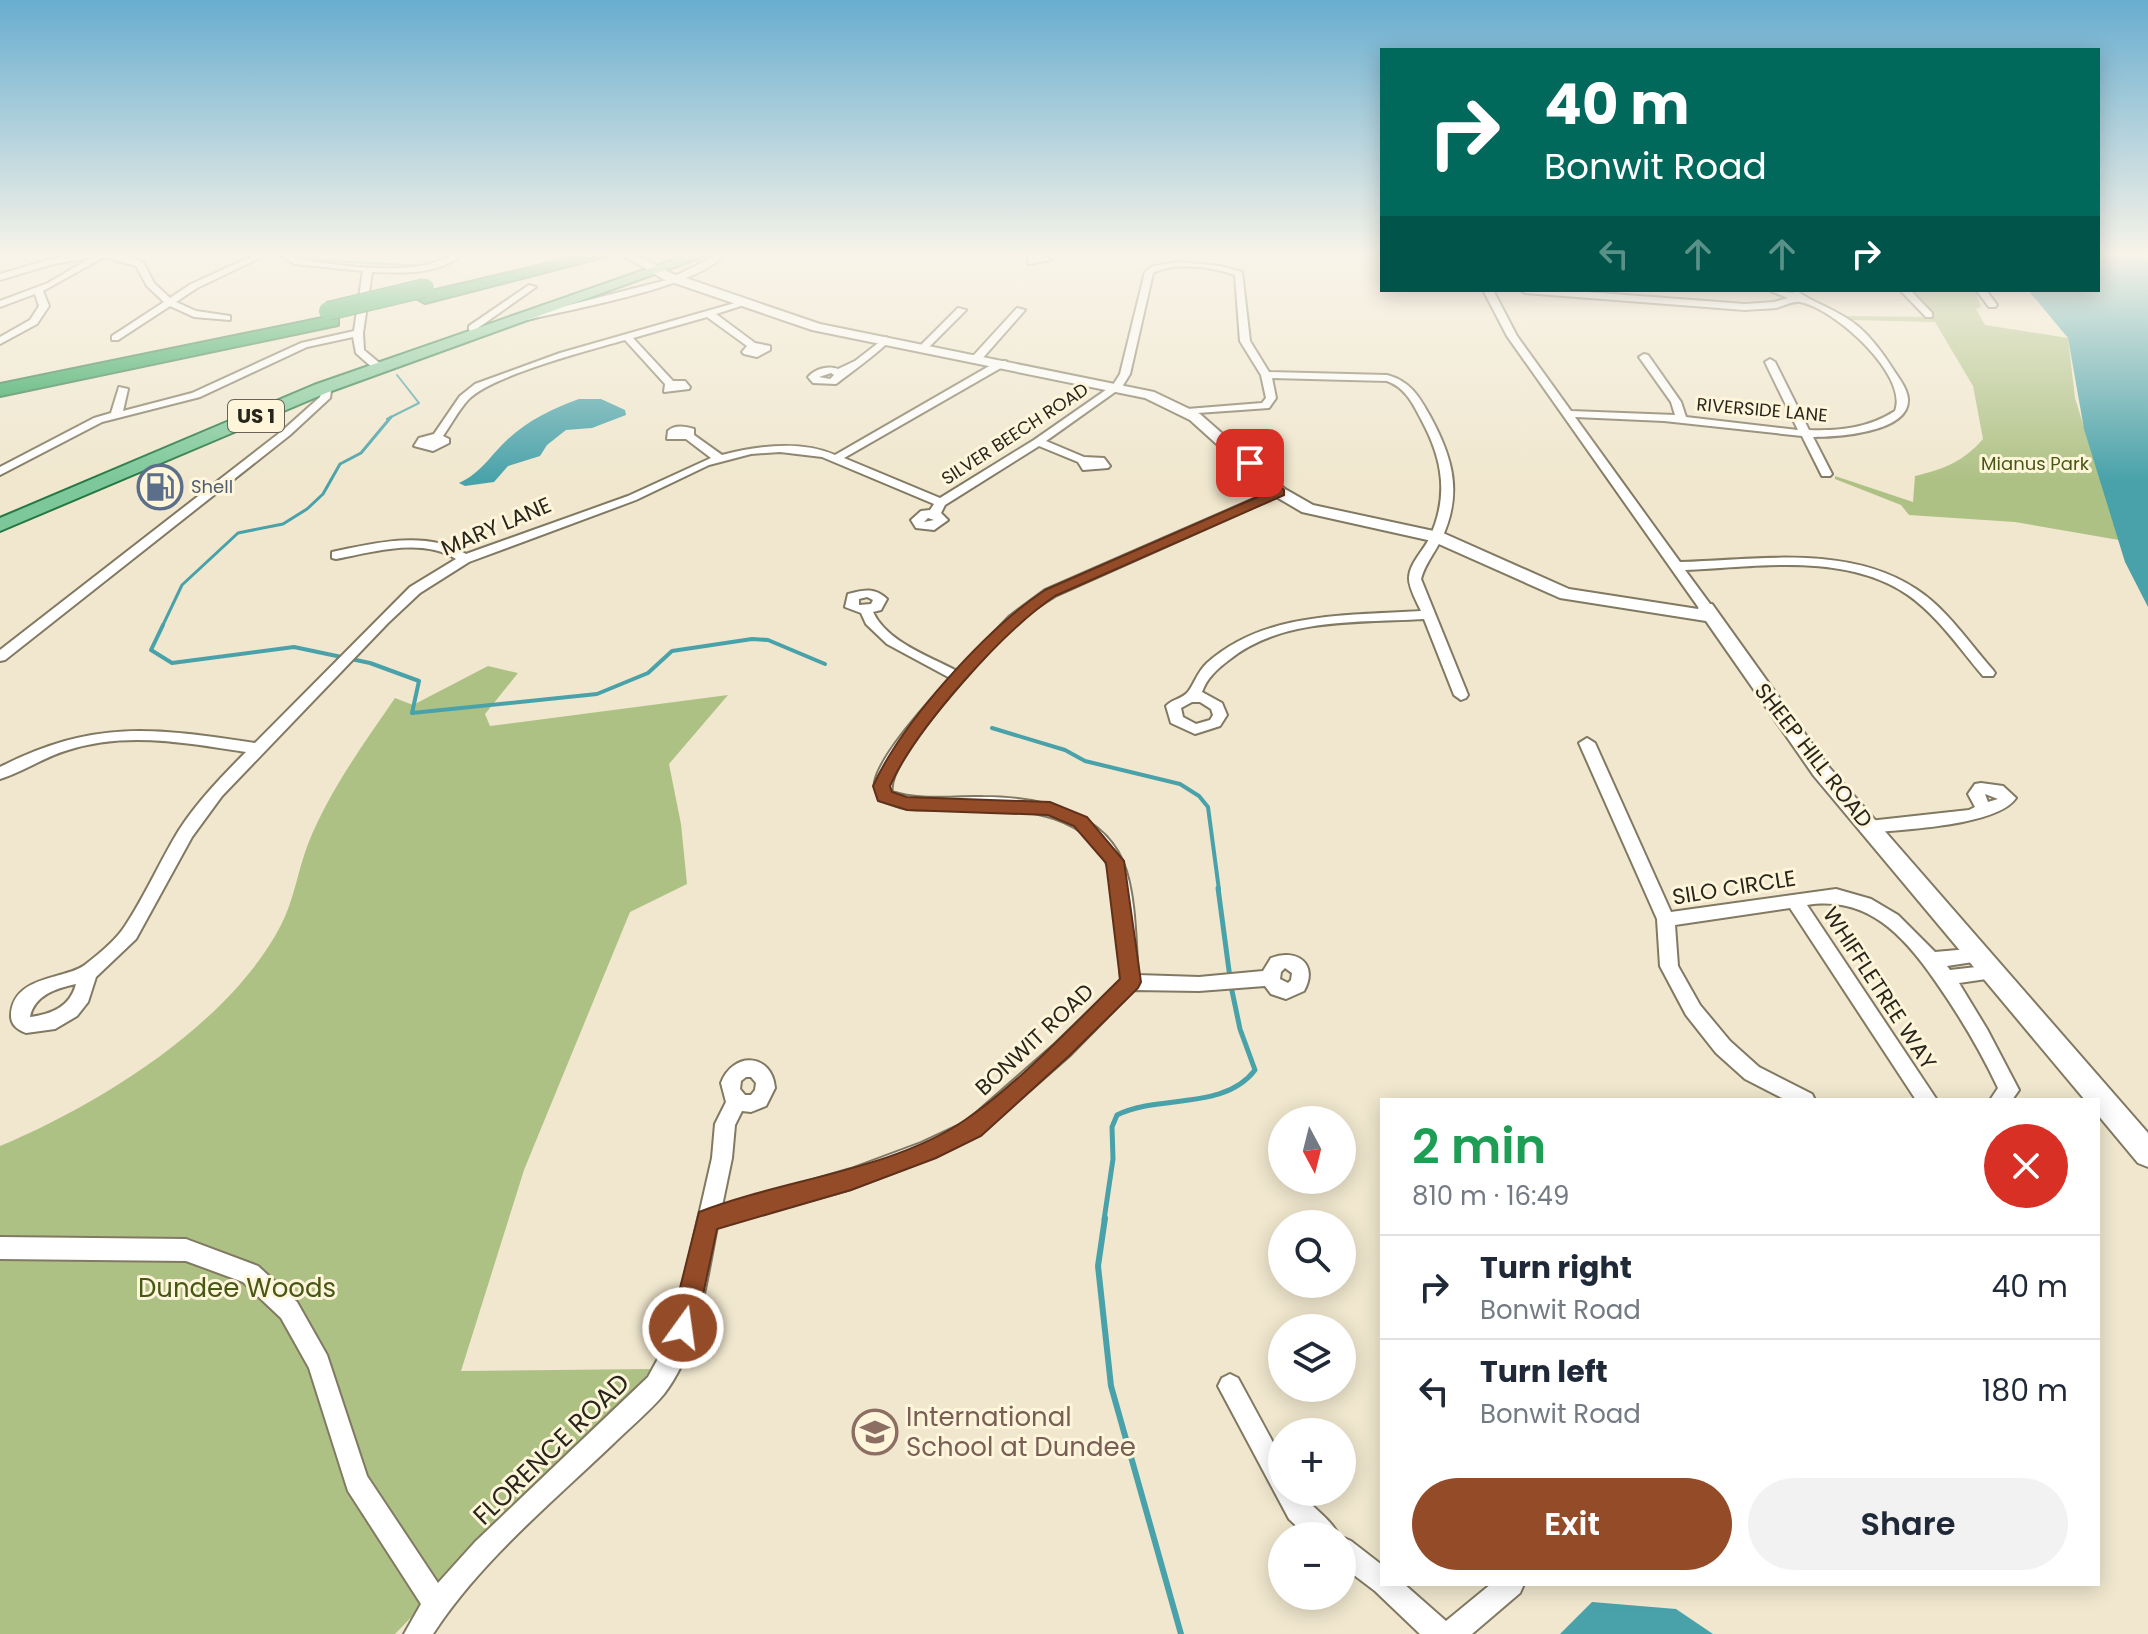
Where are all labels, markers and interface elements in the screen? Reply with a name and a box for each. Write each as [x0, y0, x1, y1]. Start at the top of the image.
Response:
text: 40 m [1544, 65, 1690, 144]
icon: right [1412, 80, 1516, 184]
text: Bonwit Road [1544, 141, 1767, 192]
icon: left [1592, 232, 1636, 276]
icon: ahead [1676, 232, 1720, 276]
icon: ahead [1760, 232, 1804, 276]
icon: right [1844, 232, 1888, 276]
street label: SILVER BEECH ROAD [936, 377, 1093, 491]
street label: RIVERSIDE LANE [1696, 391, 1829, 428]
road number: US 1 [228, 400, 284, 432]
pin [1216, 429, 1284, 497]
icon: arrive [1228, 441, 1272, 485]
park label: Mianus Park [1981, 451, 2090, 476]
fuel station icon: Shell [136, 463, 184, 511]
place label: Shell [191, 474, 233, 499]
street label: MARY LANE [436, 489, 556, 564]
street label: SHEEP HILL ROAD [1747, 676, 1880, 834]
street label: SILO CIRCLE [1670, 862, 1798, 913]
street label: WHIFFLETREE WAY [1815, 901, 1944, 1076]
street label: BONWIT ROAD [968, 976, 1100, 1103]
north arrow [1268, 1106, 1356, 1194]
map controls [1268, 1106, 1356, 1610]
text: 2 min [1412, 1113, 1546, 1180]
button: close [1984, 1124, 2068, 1208]
text: 810 m · 16:49 [1412, 1178, 1569, 1214]
button: search [1268, 1210, 1356, 1298]
text: Turn right [1480, 1246, 1632, 1289]
icon: right [1412, 1265, 1456, 1309]
text: 40 m [1991, 1265, 2068, 1308]
park label: Dundee Woods [138, 1270, 336, 1306]
position arrow [641, 1286, 725, 1370]
text: Bonwit Road [1480, 1292, 1641, 1328]
button: layers [1268, 1314, 1356, 1402]
text: Turn left [1480, 1350, 1608, 1393]
street label: FLORENCE ROAD [465, 1365, 637, 1533]
icon: left [1412, 1369, 1456, 1413]
text: 180 m [1982, 1369, 2068, 1412]
text: Bonwit Road [1480, 1396, 1641, 1432]
place label: International School at Dundee [906, 1399, 1136, 1465]
school or university icon: International School at Dundee [851, 1408, 899, 1456]
button: + [1268, 1418, 1356, 1506]
button: Exit [1412, 1478, 1732, 1570]
button: Share [1748, 1478, 2068, 1570]
button: − [1268, 1522, 1356, 1610]

